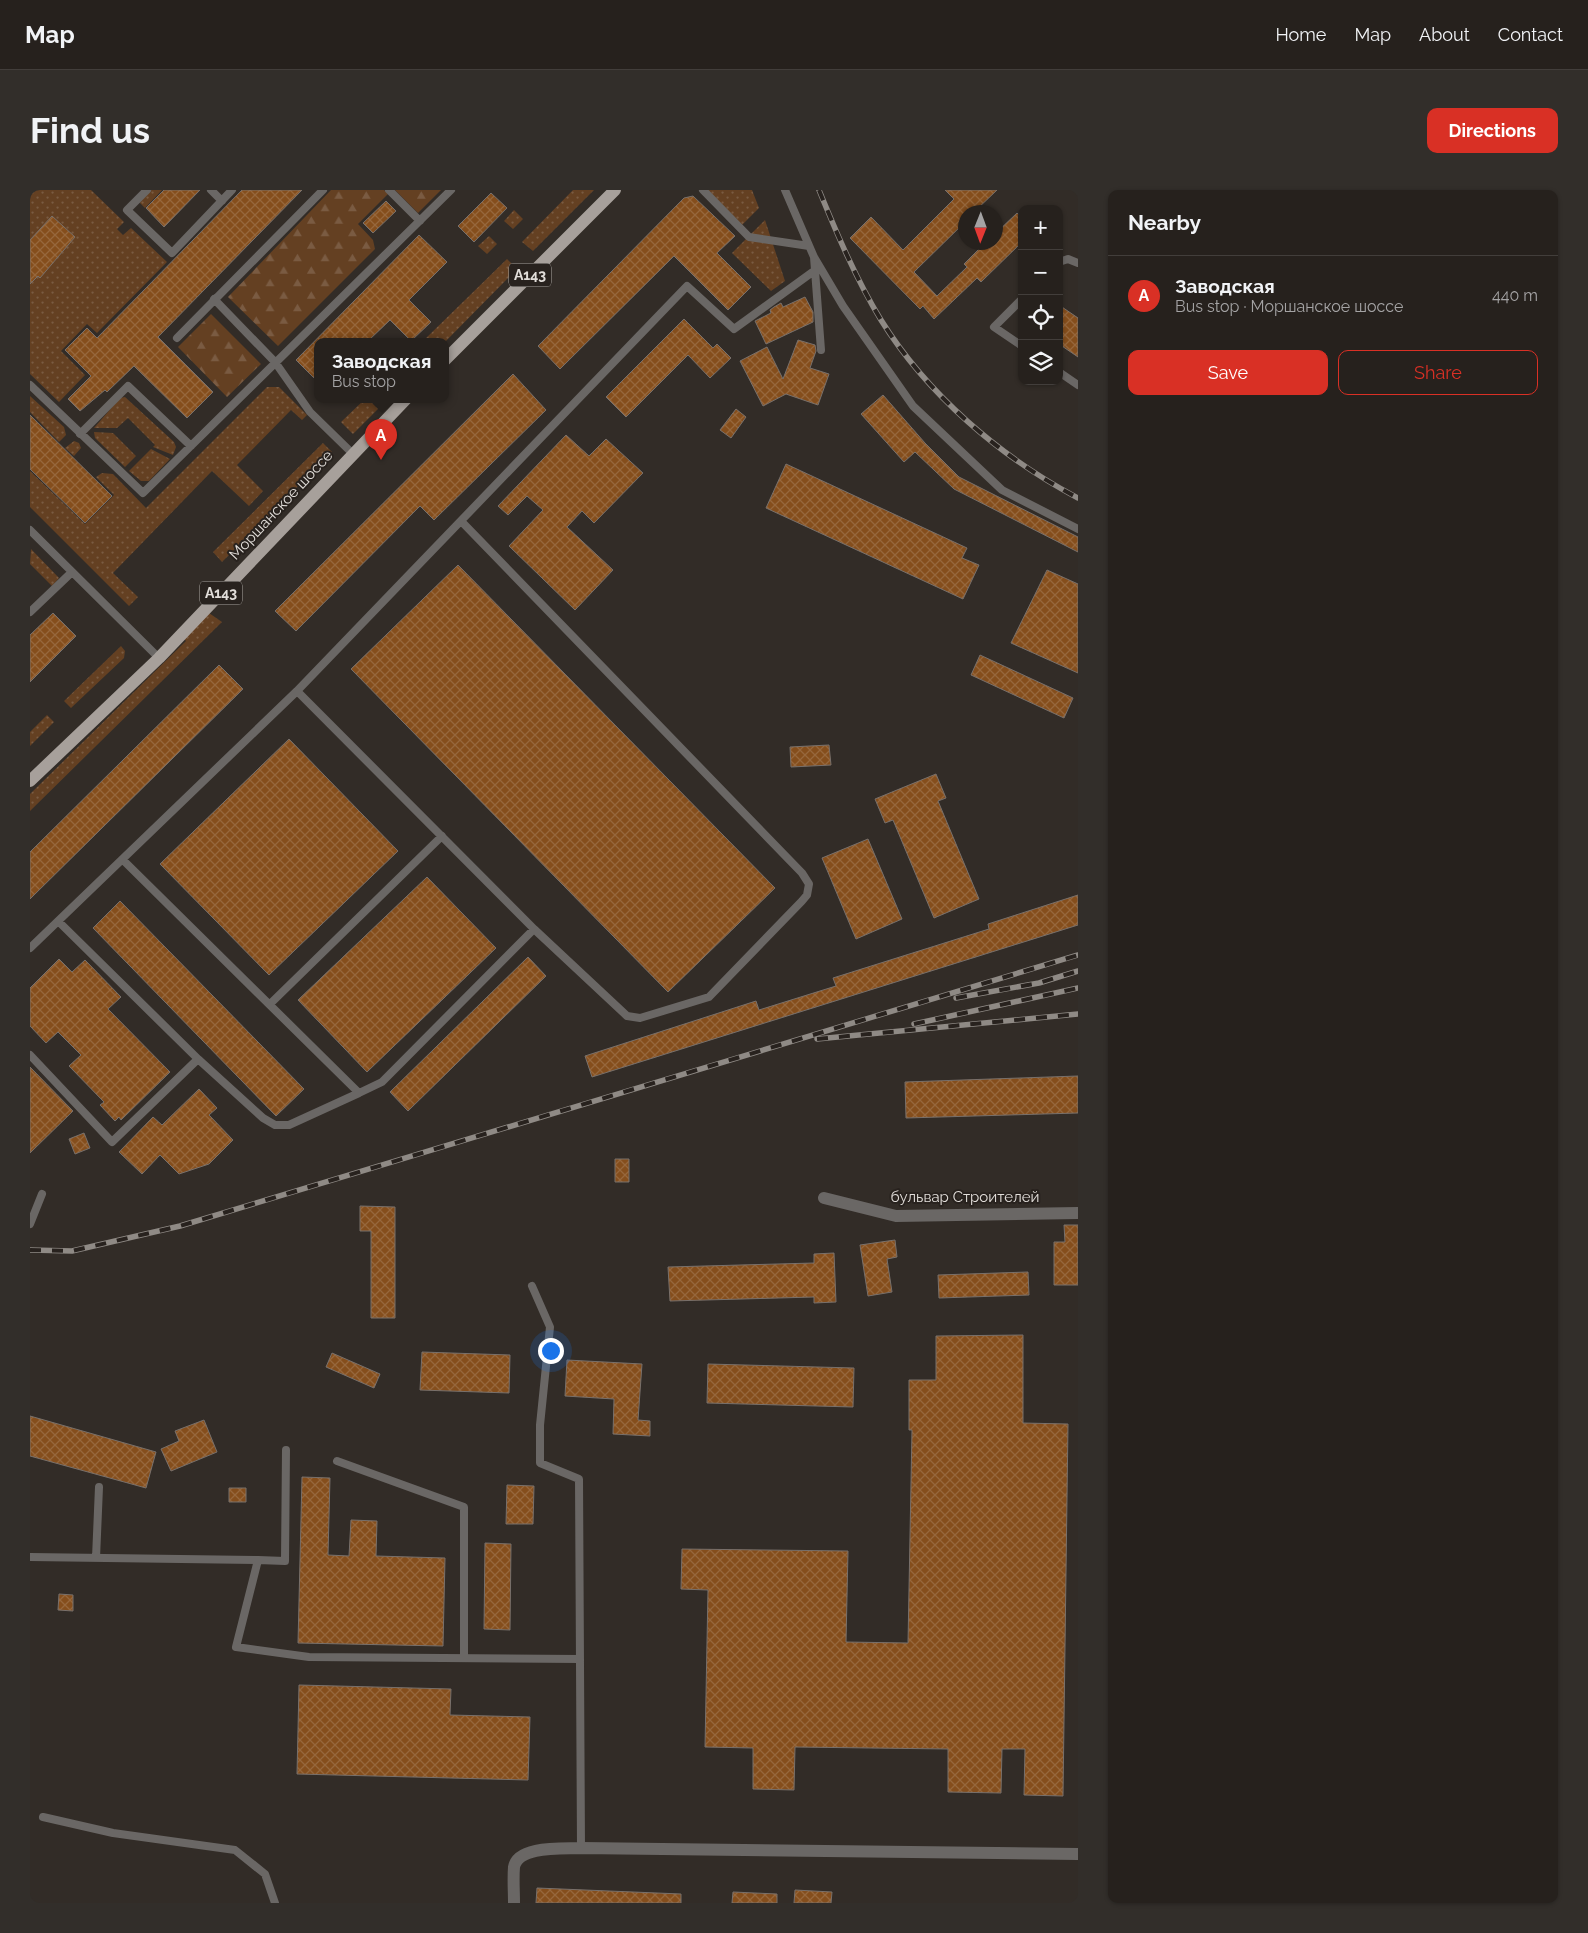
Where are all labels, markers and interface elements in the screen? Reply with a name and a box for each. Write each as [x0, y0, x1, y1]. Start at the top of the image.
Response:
text: Map [25, 20, 75, 49]
text: Home [1275, 24, 1326, 45]
text: Map [1354, 24, 1391, 45]
text: About [1419, 24, 1470, 45]
text: Contact [1498, 24, 1563, 45]
button: Directions [1427, 108, 1558, 153]
text: Find us [30, 110, 150, 151]
north arrow [958, 205, 1003, 250]
map controls [1018, 205, 1063, 385]
button: + [1018, 205, 1063, 250]
text: Nearby [1128, 210, 1201, 235]
button: − [1018, 250, 1063, 295]
road number: А143 [509, 264, 551, 286]
text: Заводская [1175, 275, 1275, 297]
text: A [1139, 286, 1149, 305]
text: 440 m [1492, 286, 1538, 305]
button: locate [1018, 295, 1063, 340]
text: Bus stop · Моршанское шоссе [1175, 297, 1403, 316]
popup [314, 338, 449, 403]
button: layers [1018, 340, 1063, 385]
text: Заводская [332, 350, 431, 372]
button: Save [1128, 350, 1328, 395]
button: Share [1338, 350, 1538, 395]
text: Bus stop [332, 372, 396, 391]
pin: A [365, 419, 397, 460]
street label: Моршанское шоссе [226, 446, 337, 564]
road number: А143 [200, 582, 242, 604]
street label: бульвар Строителей [891, 1188, 1039, 1206]
your location [538, 1338, 564, 1364]

